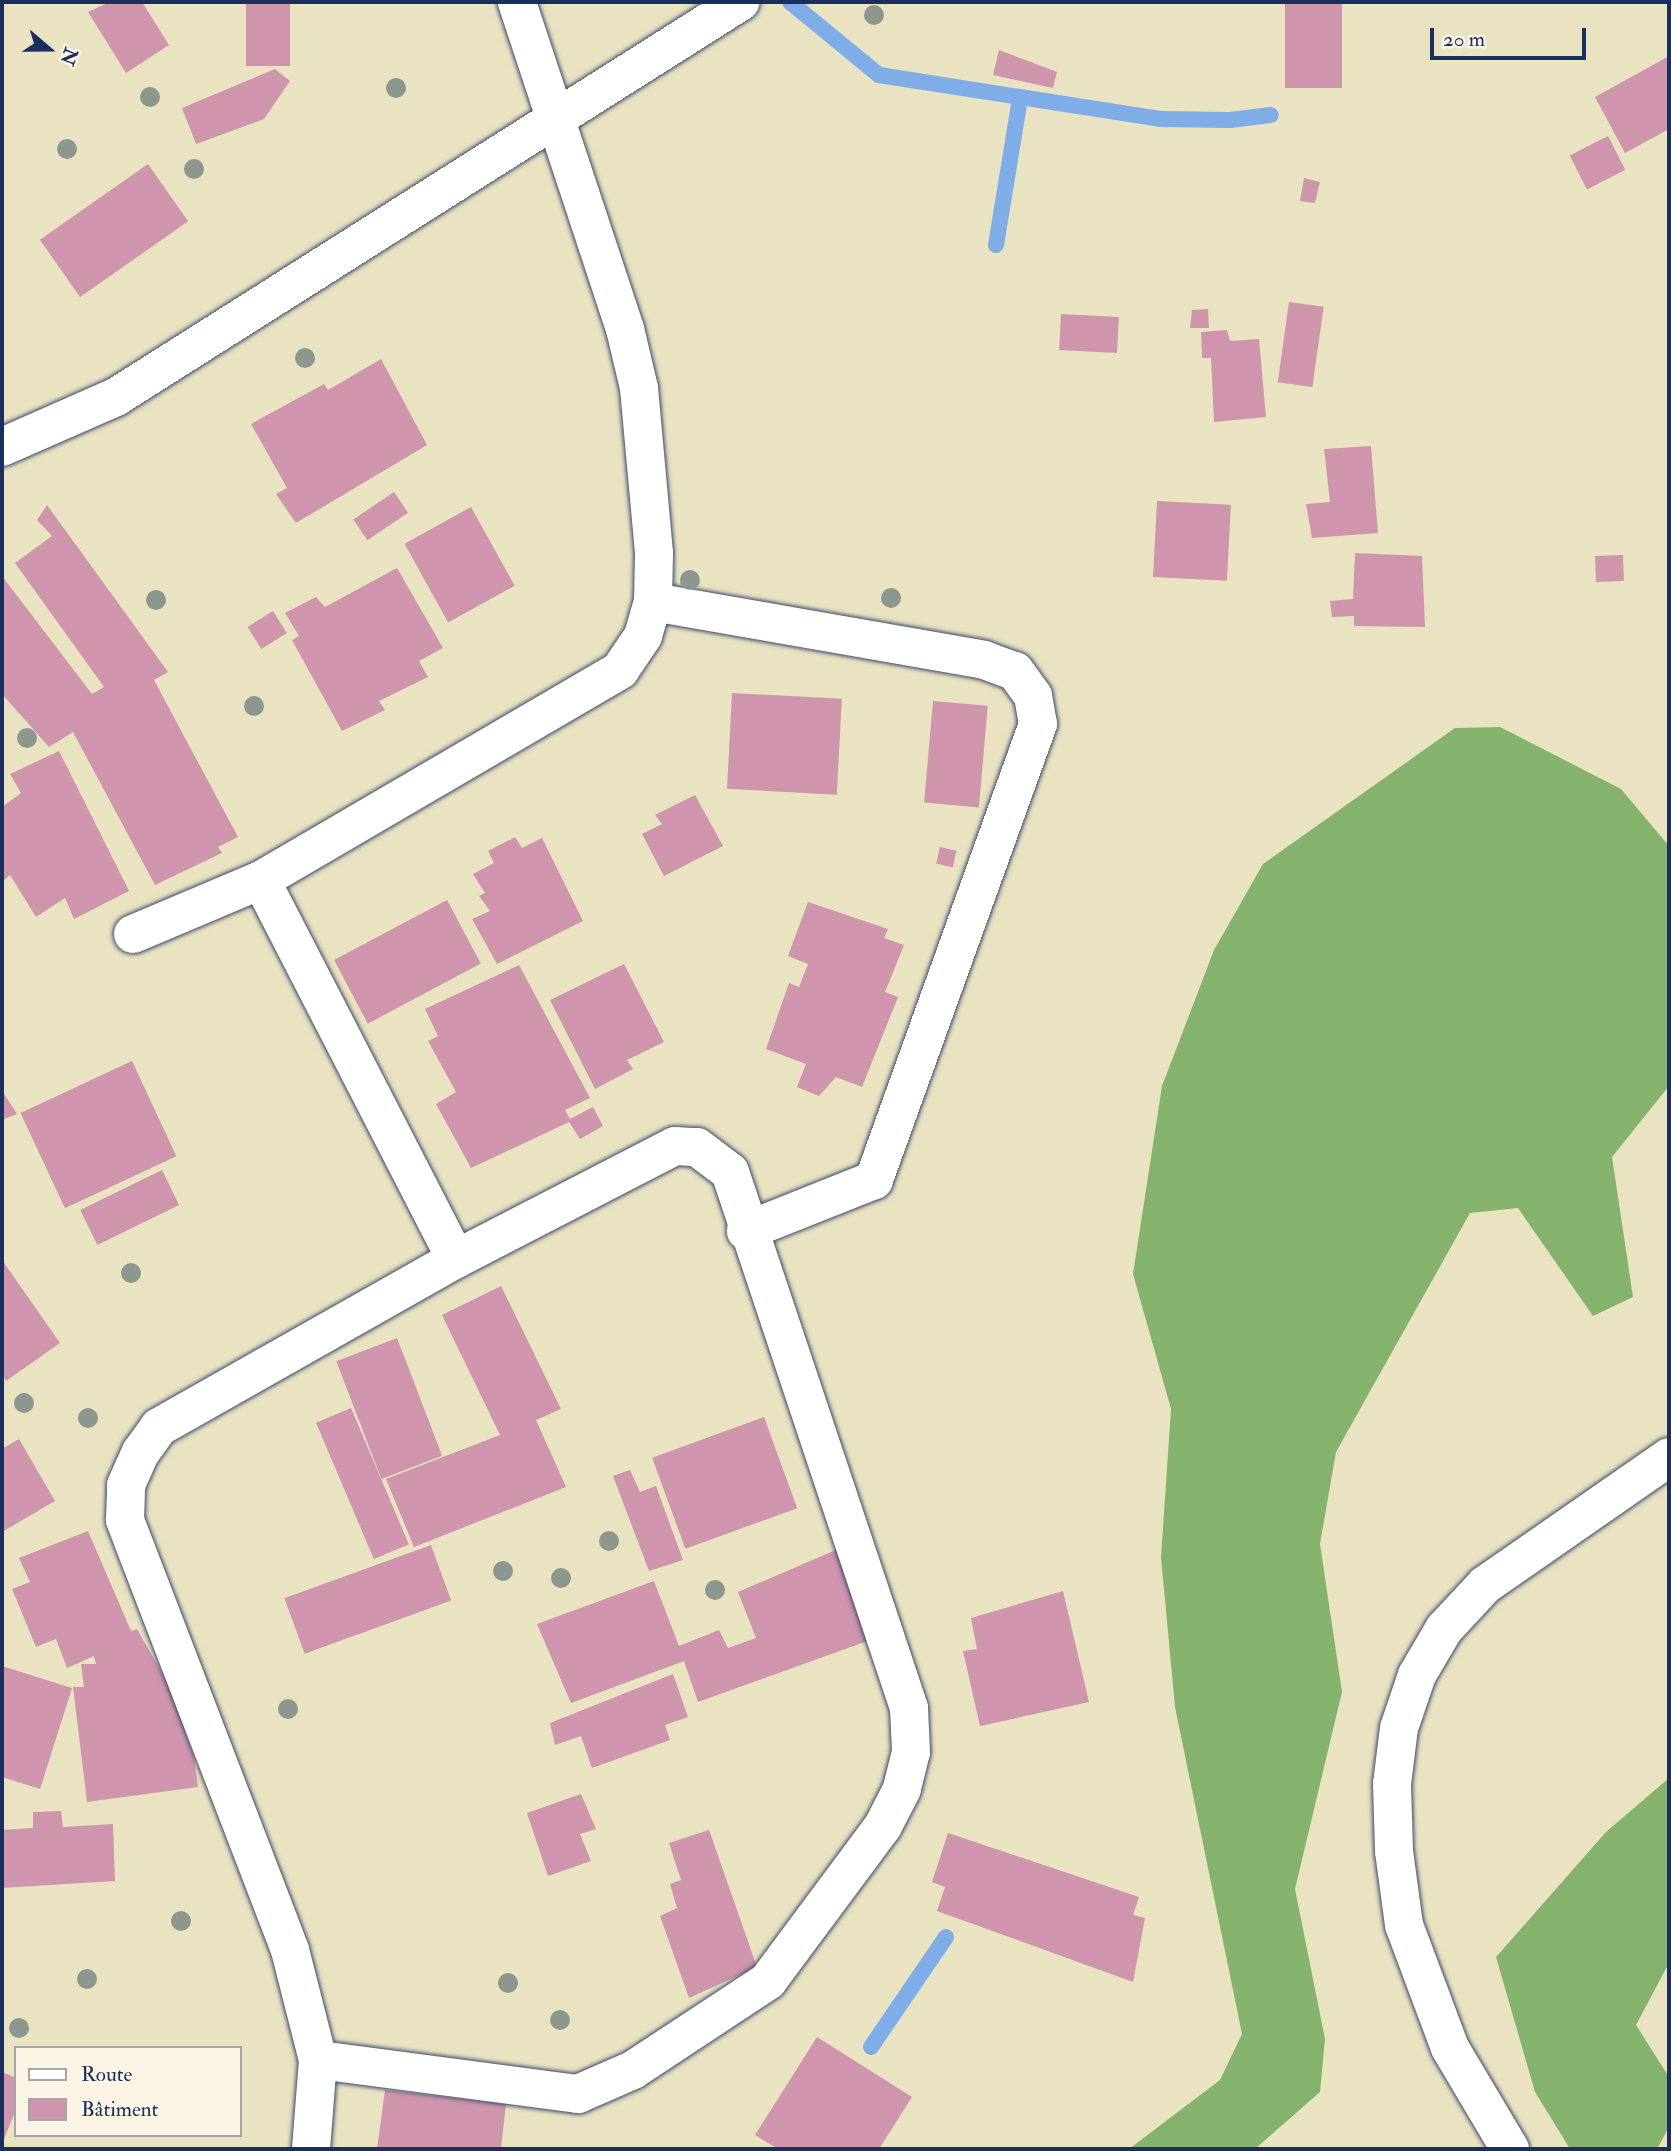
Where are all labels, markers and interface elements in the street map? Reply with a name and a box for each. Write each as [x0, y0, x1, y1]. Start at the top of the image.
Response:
north arrow [14, 14, 84, 84]
scale bar [1433, 14, 1589, 58]
text: 20 m [1443, 26, 1485, 53]
text: N [55, 44, 83, 68]
legend [14, 2046, 242, 2137]
text: Route [81, 2061, 132, 2088]
text: Bâtiment [81, 2096, 158, 2123]

